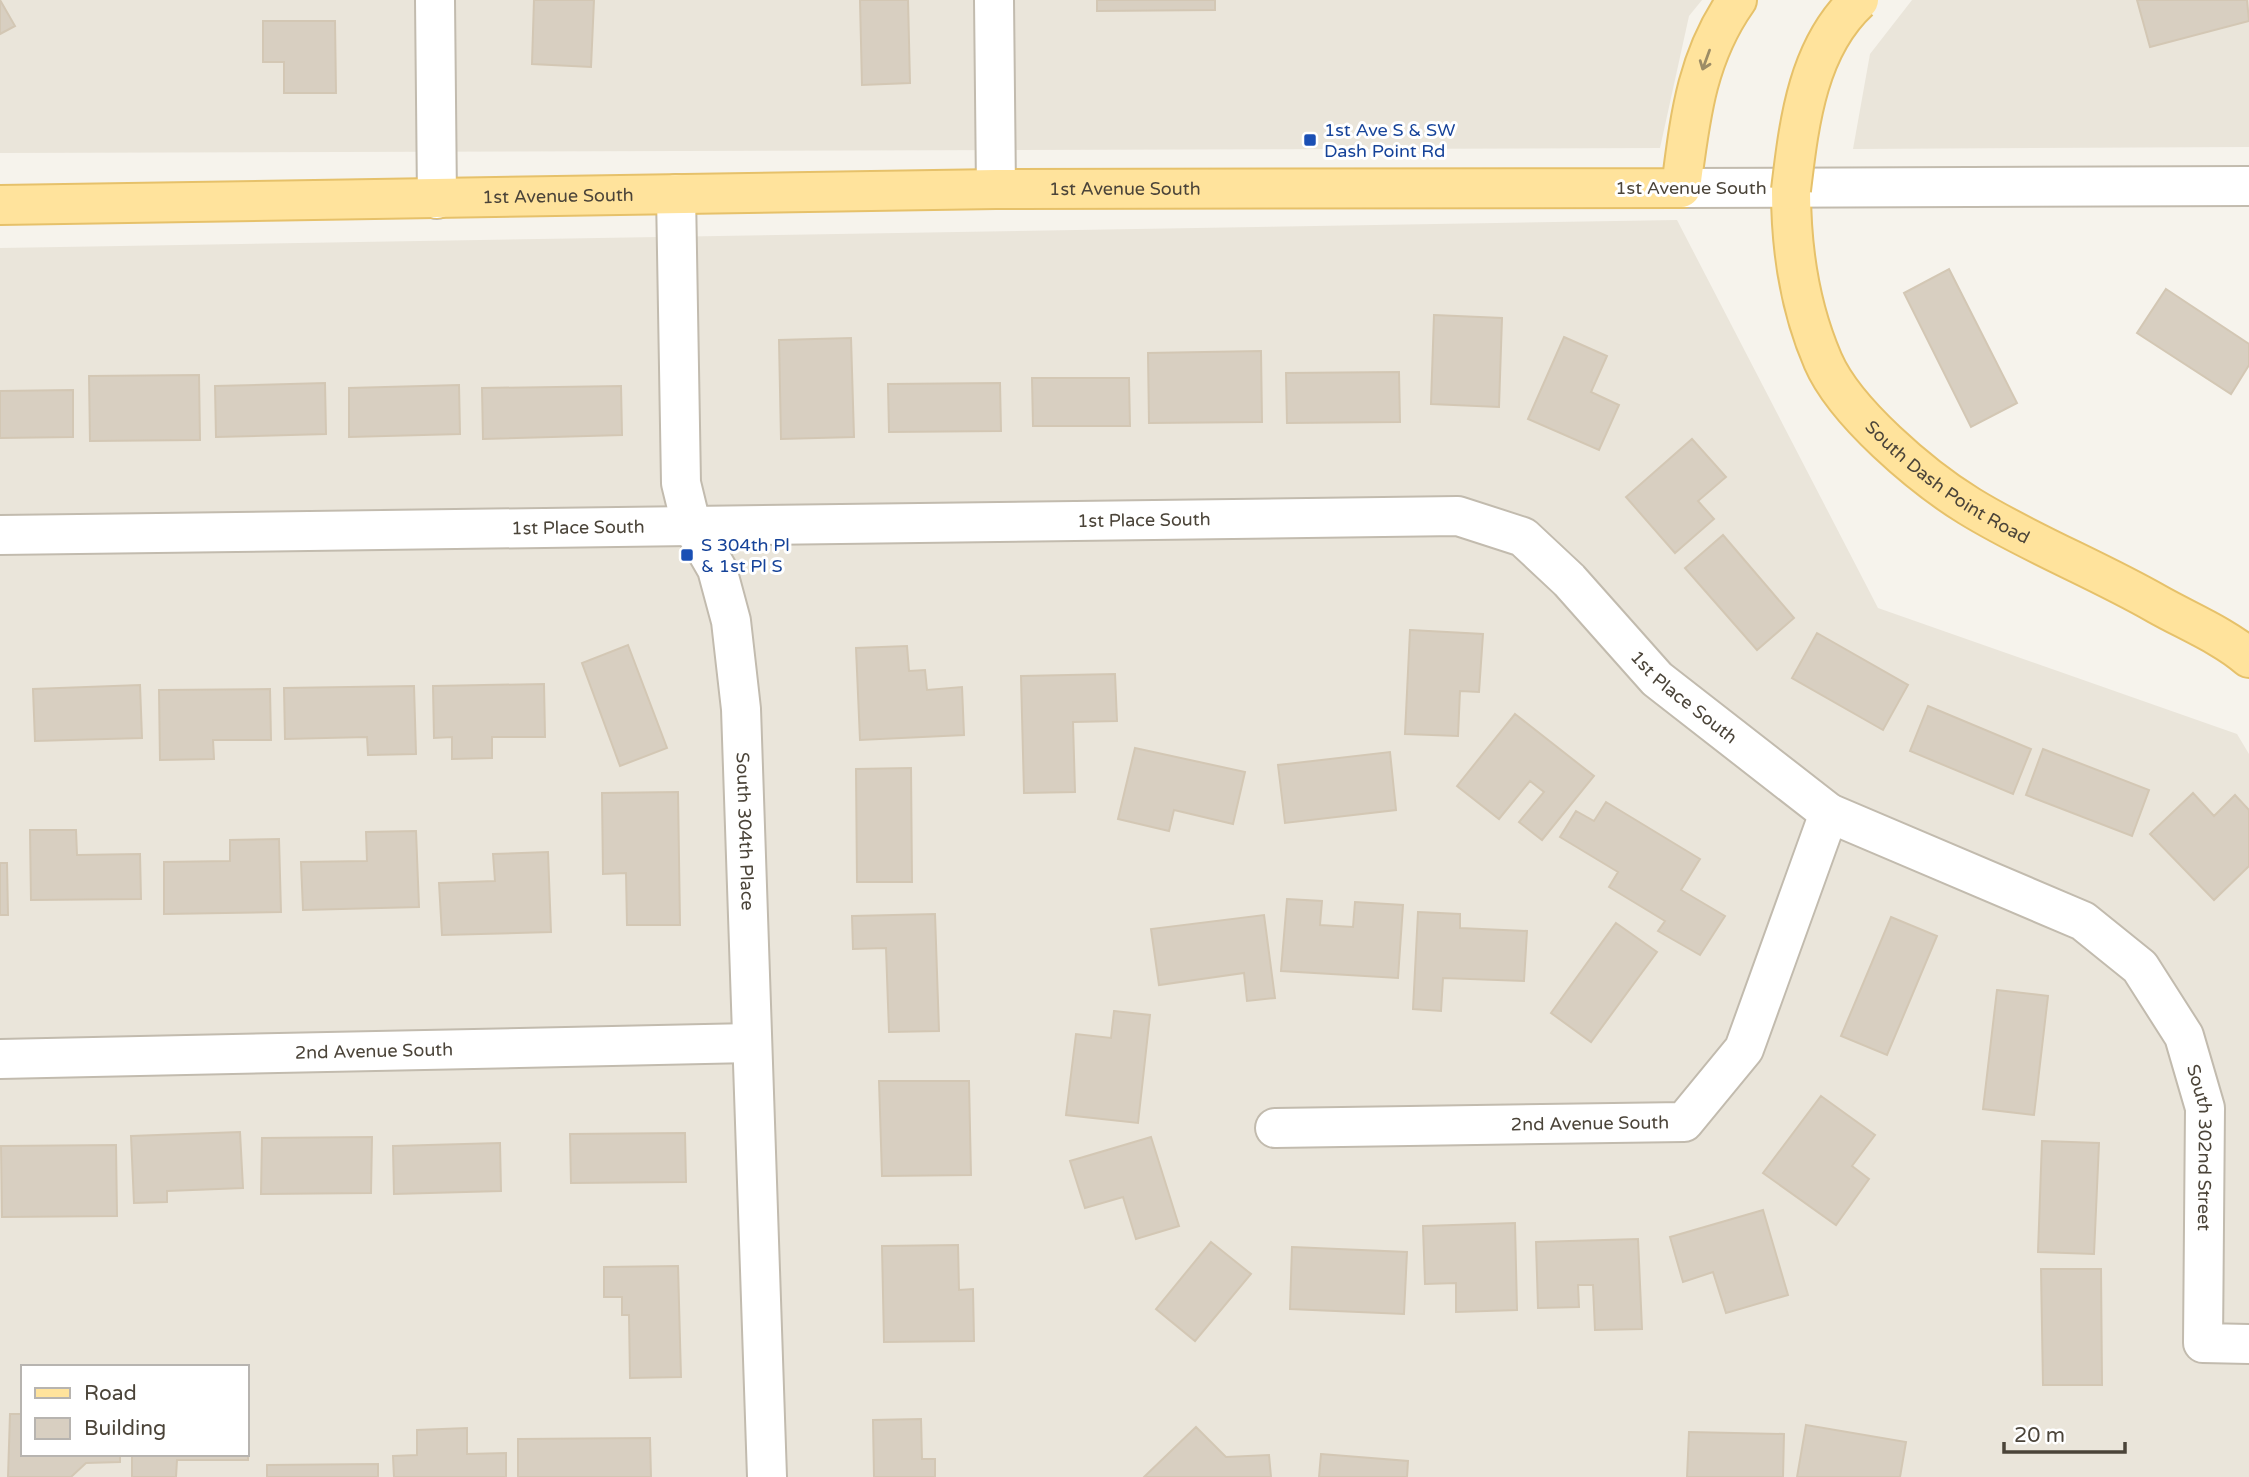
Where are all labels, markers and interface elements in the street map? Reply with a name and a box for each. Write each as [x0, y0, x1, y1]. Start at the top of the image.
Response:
one-way arrow [1698, 49, 1711, 71]
place label: 1st Ave S & SW Dash Point Rd [1324, 119, 1455, 162]
marker: 1st Ave S & SW Dash Point Rd [1302, 132, 1318, 148]
street label: 1st Avenue South [1615, 177, 1767, 199]
street label: 1st Avenue South [1049, 178, 1201, 200]
street label: 1st Avenue South [482, 184, 634, 208]
street label: South Dash Point Road [1860, 416, 2033, 549]
street label: 1st Place South [1077, 508, 1211, 532]
street label: 1st Place South [511, 516, 645, 539]
place label: S 304th Pl & 1st Pl S [701, 534, 790, 577]
marker: S 304th Pl & 1st Pl S [679, 547, 695, 563]
street label: 1st Place South [1626, 646, 1742, 748]
street label: South 304th Place [731, 752, 759, 911]
street label: 2nd Avenue South [295, 1038, 453, 1064]
street label: South 302nd Street [2182, 1062, 2216, 1231]
street label: 2nd Avenue South [1511, 1111, 1669, 1136]
legend [21, 1365, 248, 1456]
text: Road [84, 1381, 137, 1406]
scale bar [2004, 1410, 2125, 1454]
text: Building [84, 1416, 166, 1441]
text: 20 m [2014, 1423, 2065, 1448]

